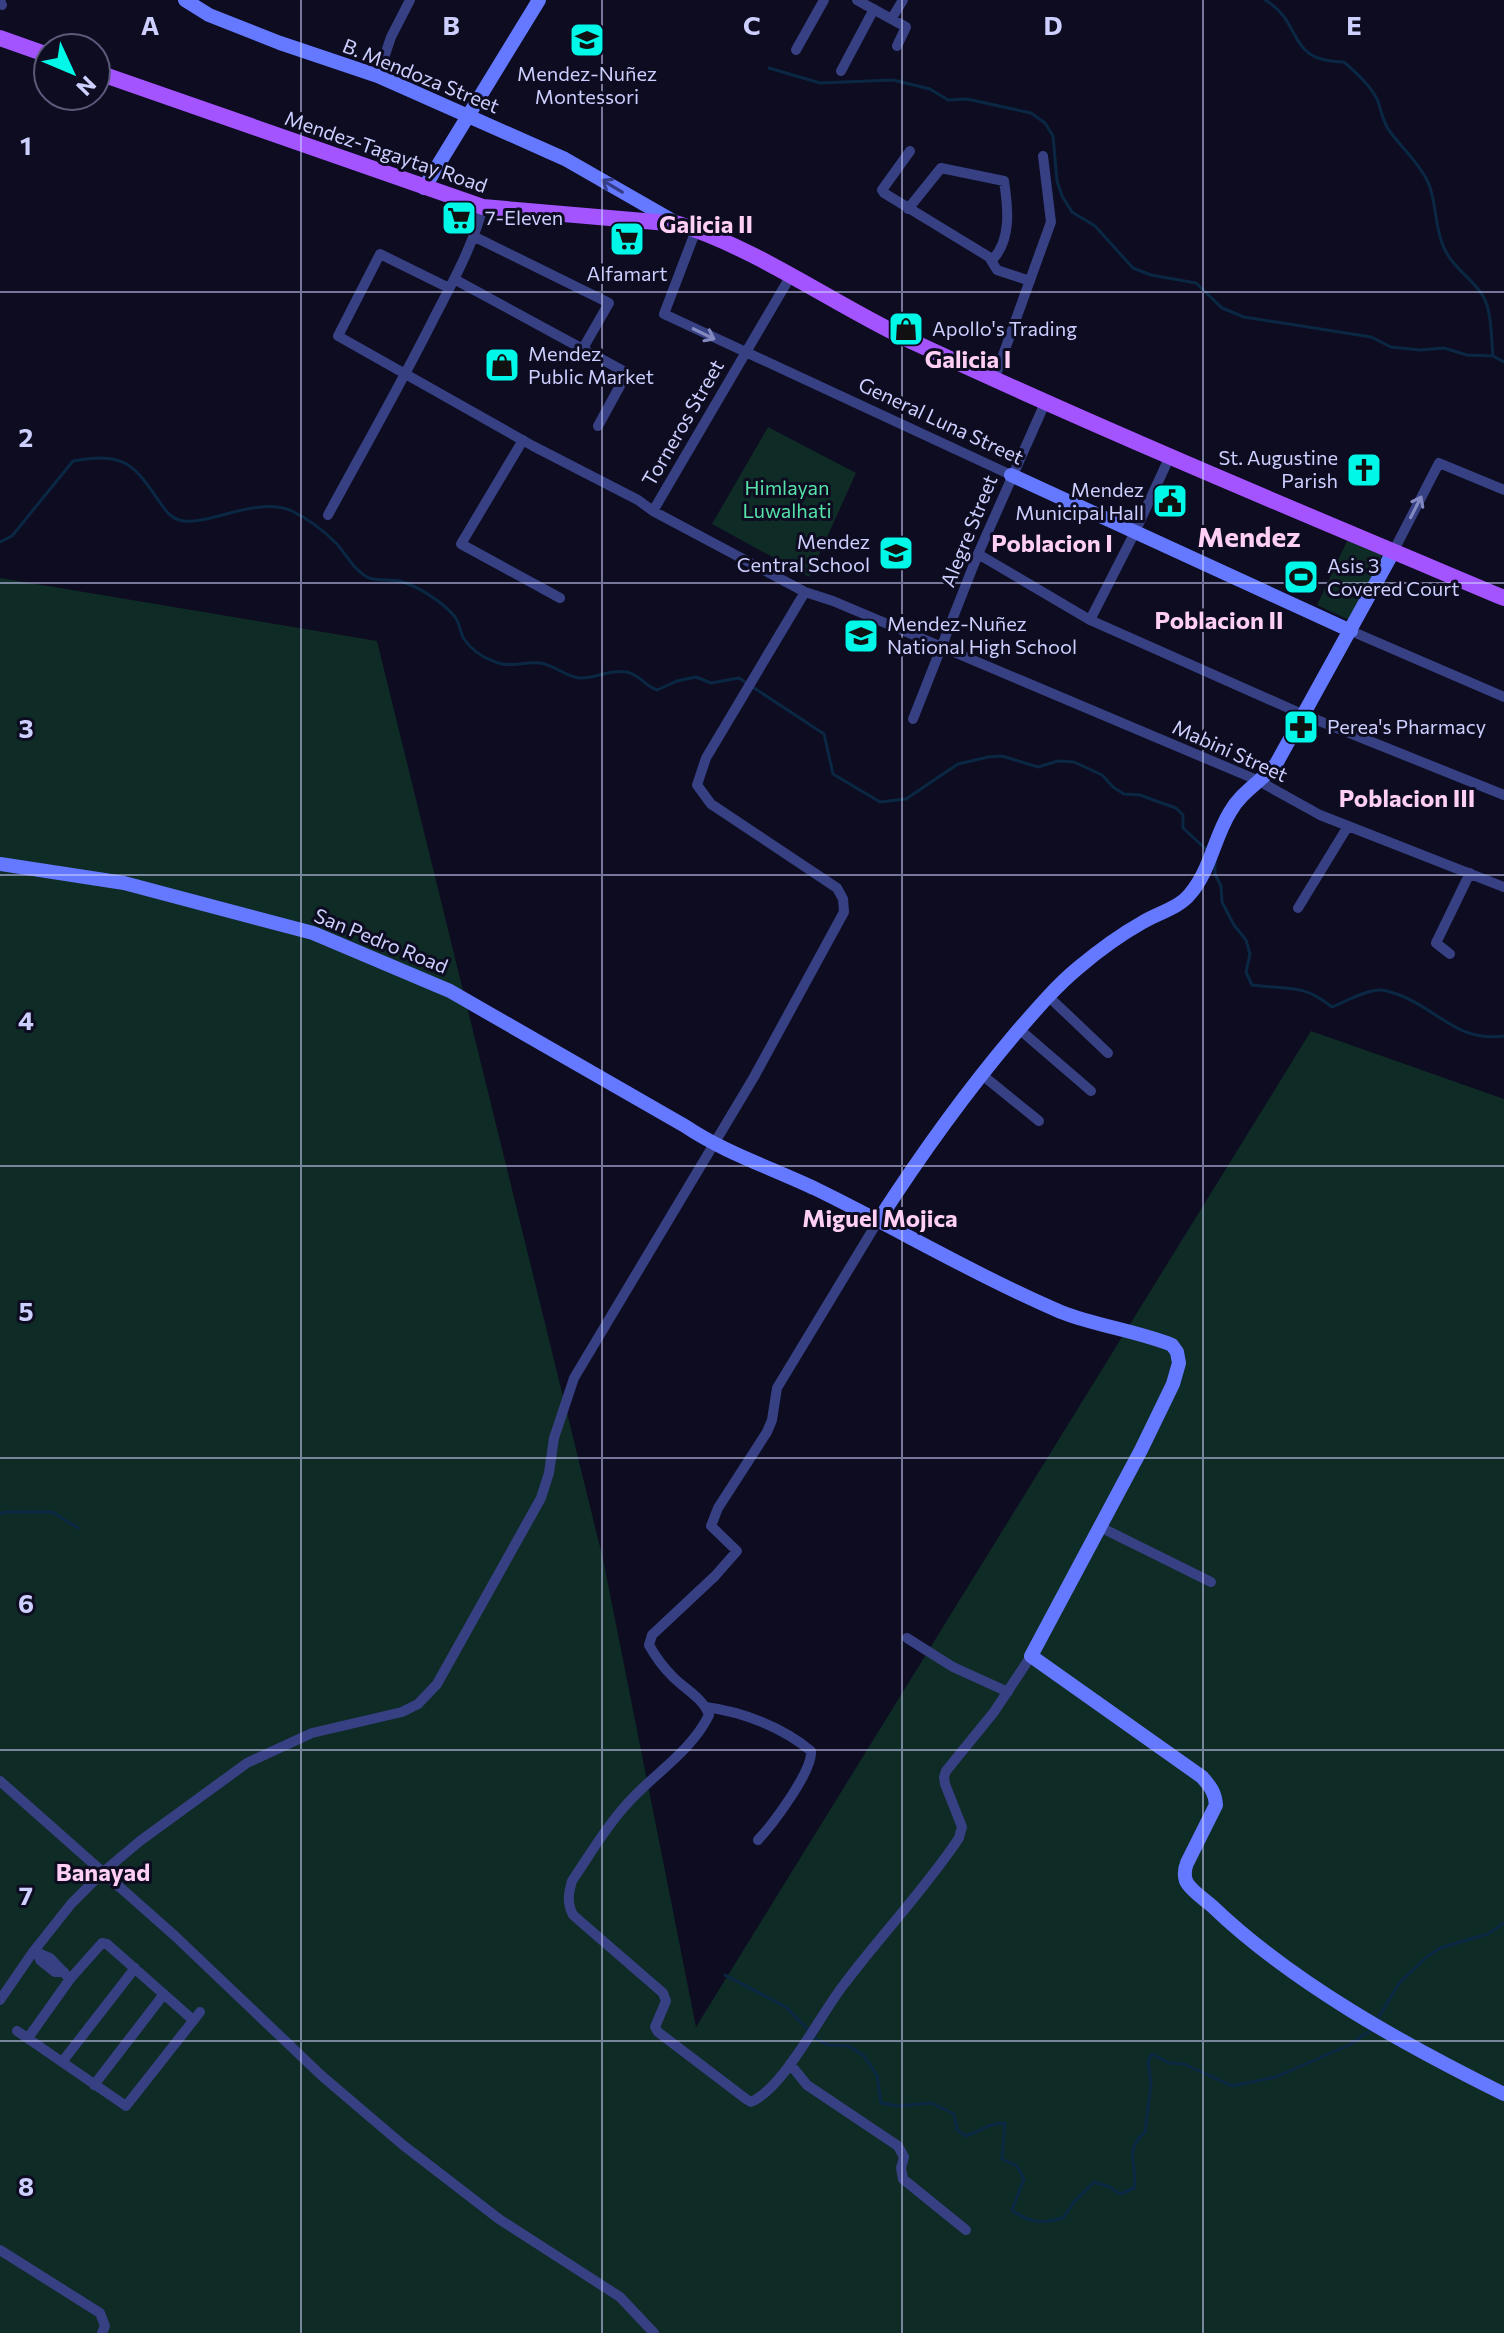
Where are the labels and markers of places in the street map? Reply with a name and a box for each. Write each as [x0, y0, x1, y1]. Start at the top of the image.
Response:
school or university icon: Mendez-Nuñez Montessori [568, 21, 606, 59]
place label: Mendez-Nuñez Montessori [517, 61, 657, 108]
supermarket icon: 7-Eleven [440, 199, 478, 237]
place label: 7-Eleven [485, 205, 563, 229]
supermarket icon: Alfamart [608, 220, 646, 258]
place label: Alfamart [586, 261, 668, 285]
shop icon: Apollo's Trading [887, 310, 925, 348]
place label: Apollo's Trading [932, 316, 1077, 340]
place label: Mendez Public Market [528, 341, 654, 388]
shop icon: Mendez Public Market [483, 346, 521, 384]
place label: St. Augustine Parish [1219, 445, 1338, 492]
church icon: St. Augustine Parish [1345, 451, 1383, 489]
place label: Mendez Municipal Hall [1015, 477, 1144, 524]
public building icon: Mendez Municipal Hall [1151, 482, 1189, 520]
place label: Mendez Central School [737, 529, 870, 576]
school or university icon: Mendez Central School [877, 534, 915, 572]
place label: Asis 3 Covered Court [1327, 553, 1459, 600]
sports icon: Asis 3 Covered Court [1282, 558, 1320, 596]
place label: Mendez-Nuñez National High School [887, 611, 1077, 658]
school or university icon: Mendez-Nuñez National High School [842, 617, 880, 655]
pharmacy icon: Perea's Pharmacy [1282, 708, 1320, 746]
place label: Perea's Pharmacy [1327, 714, 1486, 738]

